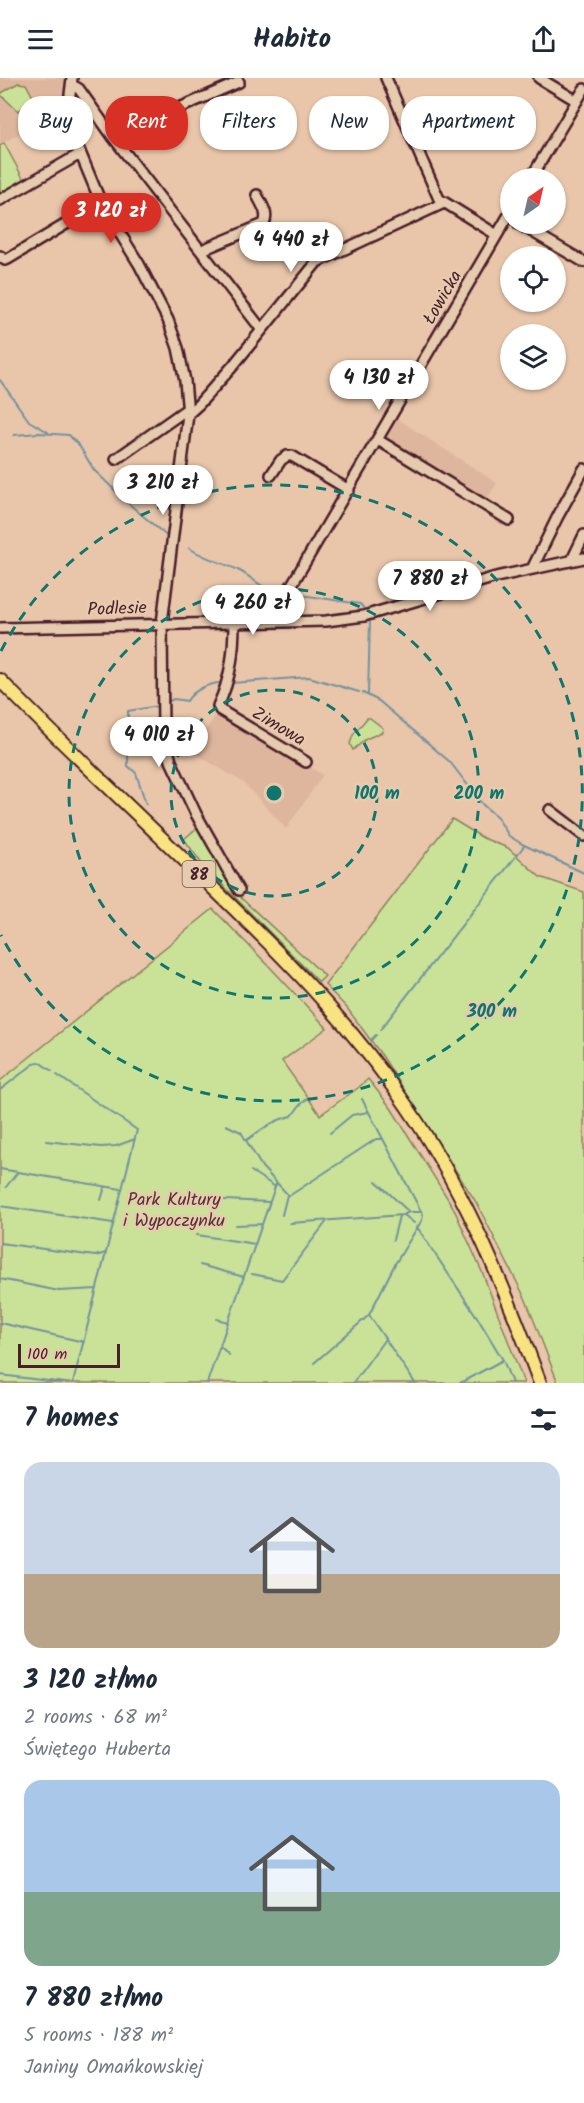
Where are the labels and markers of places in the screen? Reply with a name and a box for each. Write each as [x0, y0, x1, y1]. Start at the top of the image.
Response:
pin: 3 120 zł [49, 193, 173, 244]
pin: 4 440 zł [229, 222, 353, 273]
pin: 4 130 zł [317, 360, 441, 411]
pin: 3 210 zł [101, 465, 225, 516]
pin: 7 880 zł [368, 561, 492, 612]
pin: 4 260 zł [191, 585, 315, 636]
pin: 4 010 zł [97, 717, 221, 768]
centre of rings [264, 783, 284, 803]

